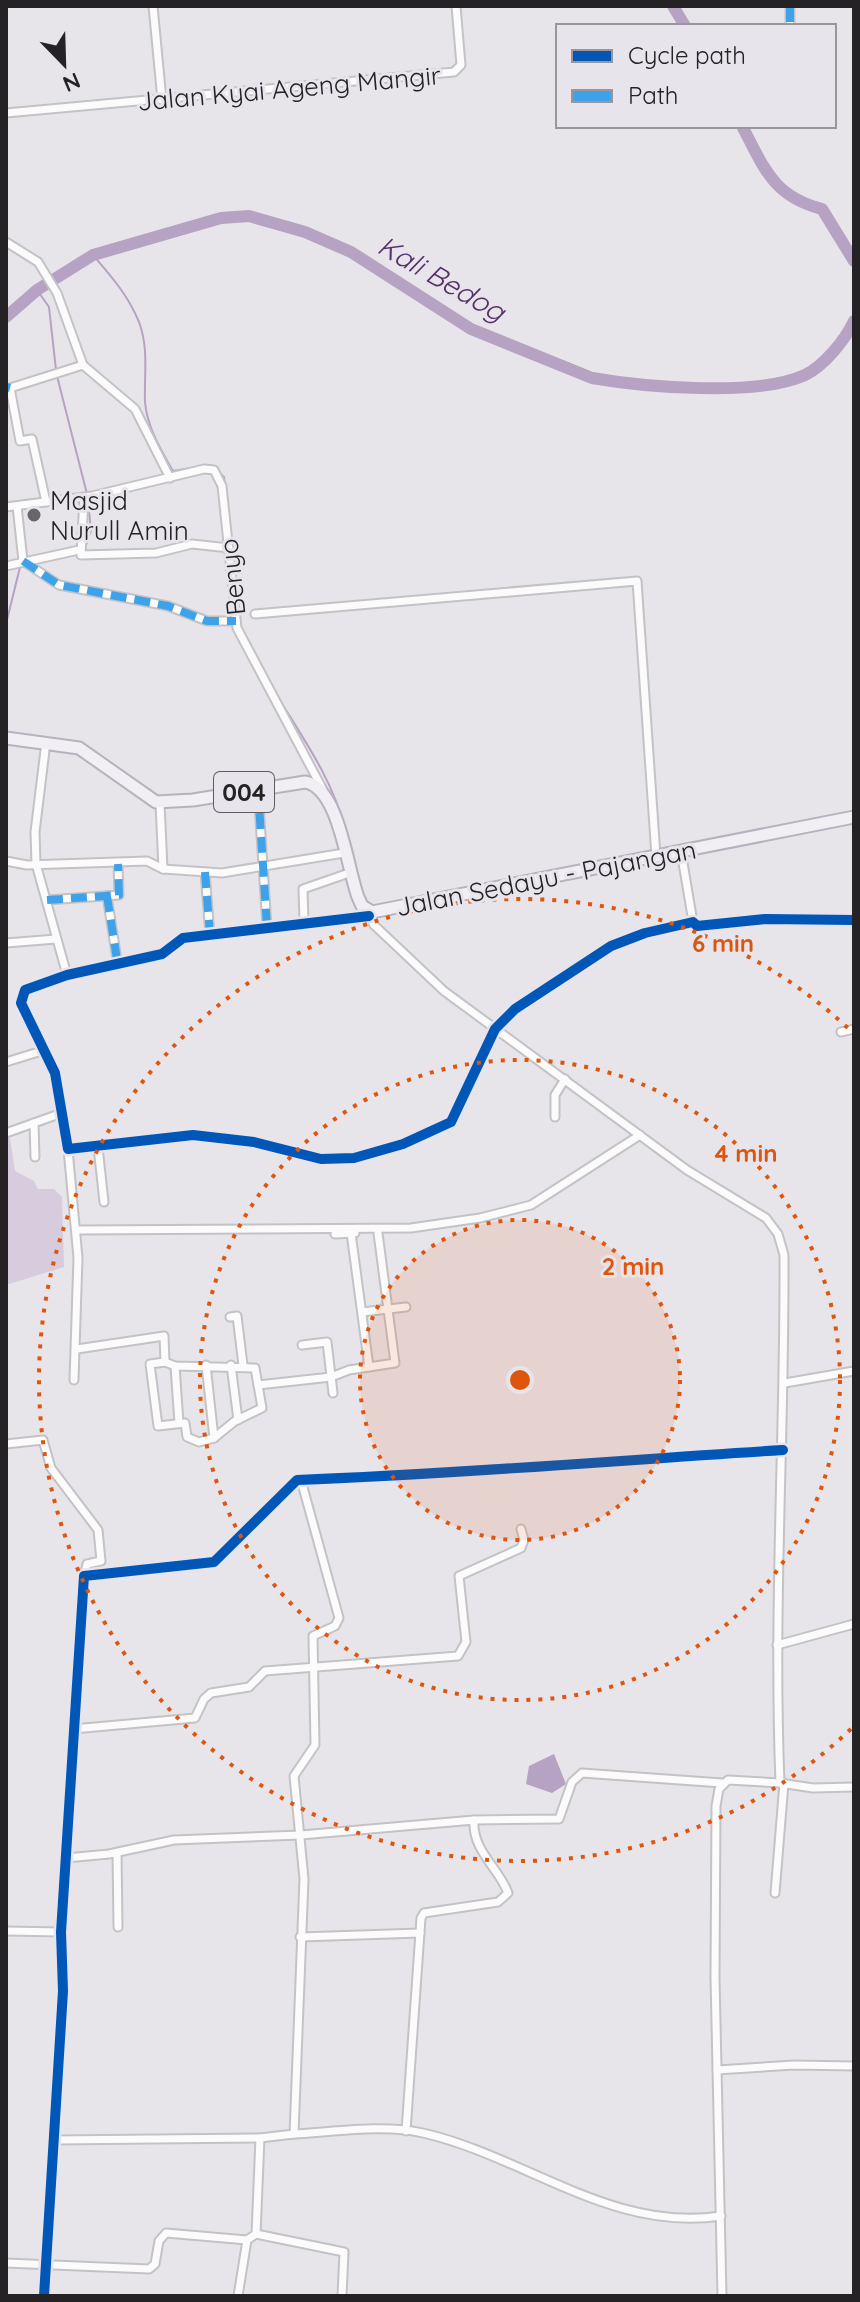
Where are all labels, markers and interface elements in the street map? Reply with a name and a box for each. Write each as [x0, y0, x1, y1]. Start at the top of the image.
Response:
north arrow [24, 24, 104, 104]
legend [556, 24, 836, 128]
text: Cycle path [628, 40, 746, 70]
street label: Jalan Kyai Ageng Mangir [136, 58, 442, 118]
text: N [59, 66, 85, 98]
text: Path [628, 80, 679, 110]
water label: Kali Bedog [372, 228, 513, 329]
place label: Masjid Nurull Amin [50, 484, 189, 547]
marker: Masjid Nurull Amin [25, 506, 43, 524]
street label: Benyo [212, 537, 252, 617]
road number: 004 [214, 772, 274, 812]
street label: Jalan Sedayu - Pajangan [393, 833, 699, 923]
text: 6 min [692, 928, 754, 958]
text: 4 min [715, 1138, 777, 1168]
text: 2 min [602, 1251, 664, 1281]
centre of rings [506, 1366, 534, 1394]

